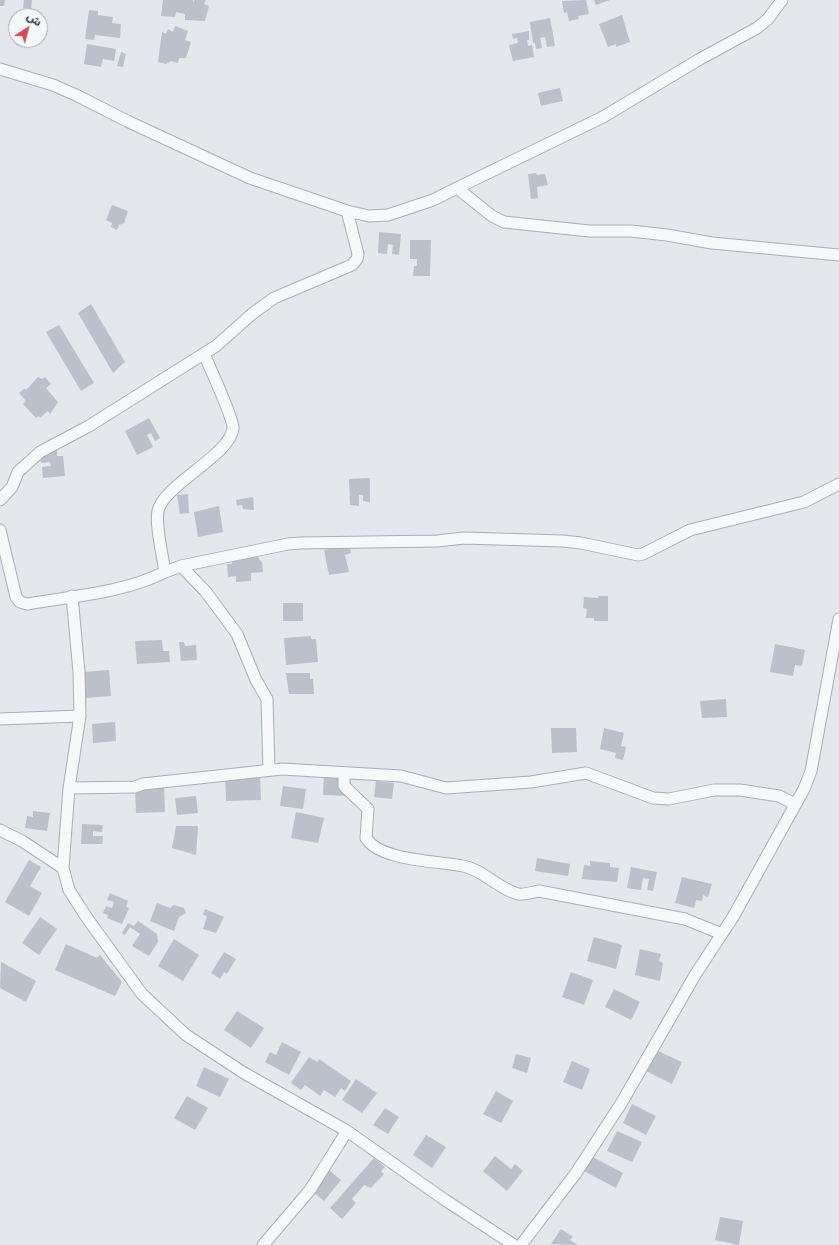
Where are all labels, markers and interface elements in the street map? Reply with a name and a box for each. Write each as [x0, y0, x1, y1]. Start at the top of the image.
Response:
north arrow [8, 8, 48, 48]
text: ش [24, 8, 45, 29]

